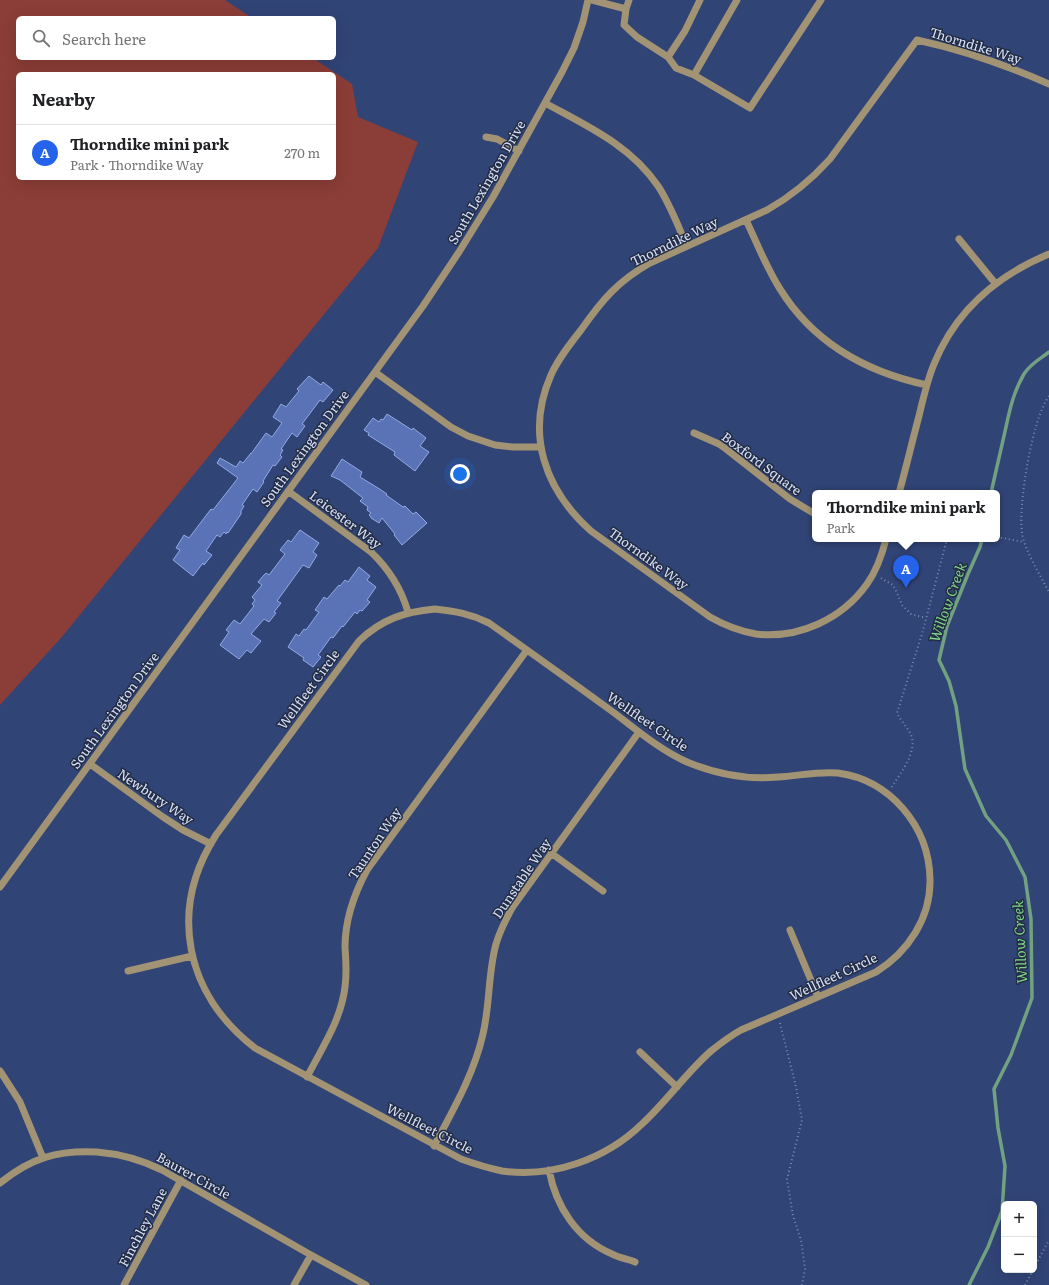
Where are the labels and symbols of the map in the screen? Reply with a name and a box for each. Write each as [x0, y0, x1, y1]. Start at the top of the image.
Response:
street label: Thorndike Way [928, 22, 1025, 68]
street label: South Lexington Drive [443, 116, 529, 247]
street label: Thorndike Way [627, 211, 721, 270]
street label: South Lexington Drive [255, 385, 353, 510]
street label: Boxford Square [718, 427, 806, 500]
your location [450, 464, 470, 484]
street label: Leicester Way [306, 485, 387, 553]
street label: Thorndike Way [605, 522, 694, 594]
pin: A [893, 555, 919, 588]
water label: Willow Creek [923, 559, 971, 645]
street label: Wellfleet Circle [272, 645, 344, 733]
street label: South Lexington Drive [65, 647, 163, 772]
street label: Wellfleet Circle [603, 687, 693, 756]
street label: Newbury Way [114, 763, 198, 829]
street label: Taunton Way [343, 803, 406, 883]
street label: Dunstable Way [487, 834, 555, 922]
water label: Willow Creek [1007, 900, 1031, 984]
street label: Wellfleet Circle [786, 947, 880, 1005]
street label: Wellfleet Circle [383, 1098, 477, 1158]
street label: Baurer Circle [154, 1147, 235, 1203]
street label: Finchley Lane [113, 1184, 171, 1270]

